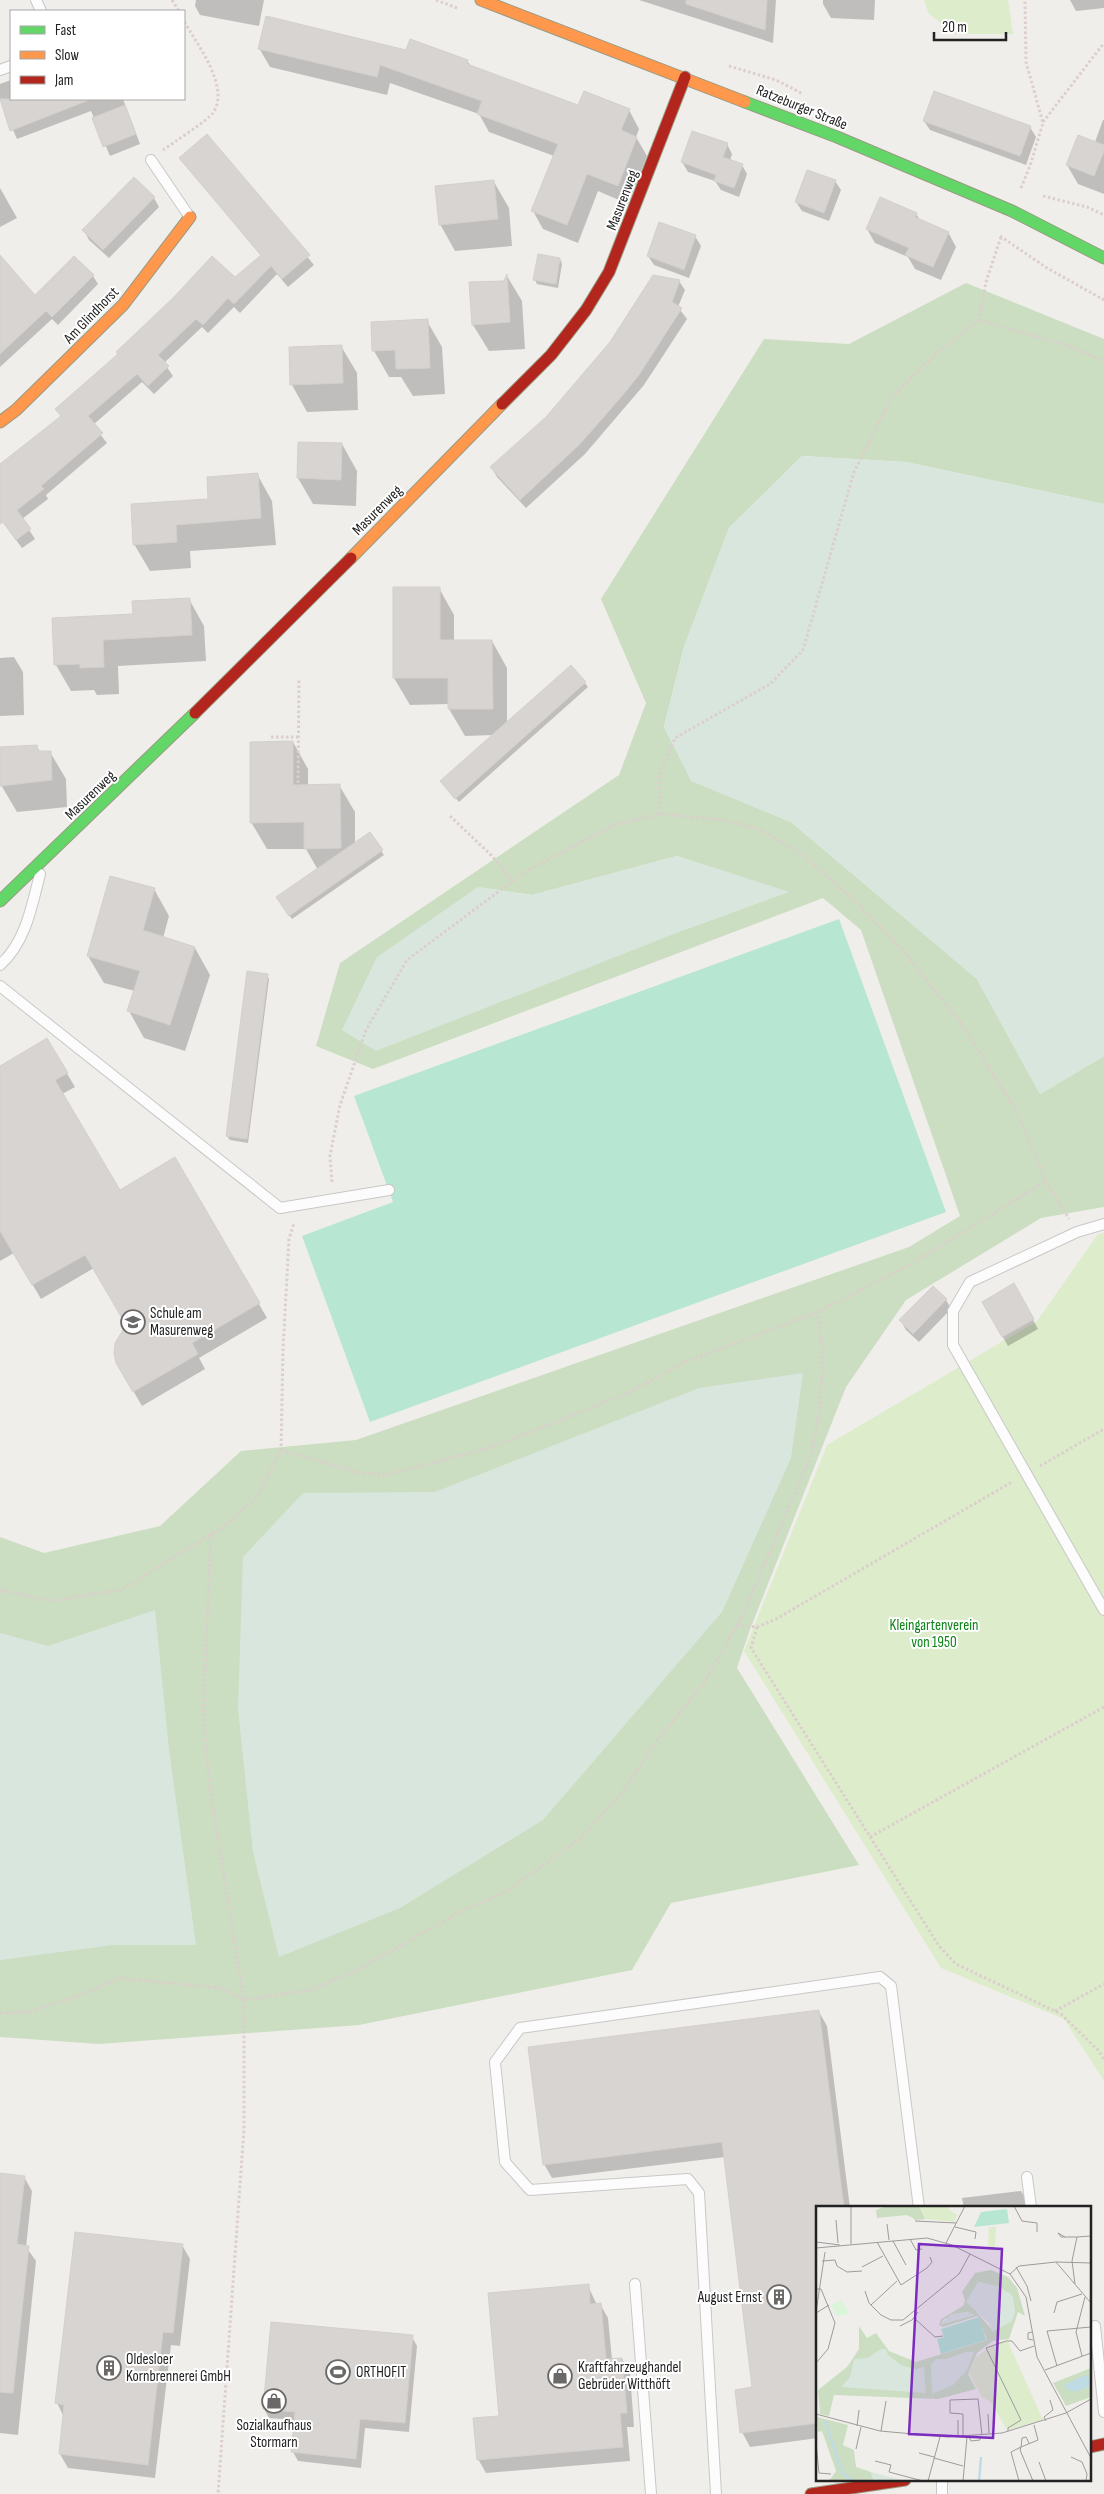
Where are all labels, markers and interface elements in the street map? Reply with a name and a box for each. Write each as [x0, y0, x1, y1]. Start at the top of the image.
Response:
legend [10, 10, 185, 100]
scale bar [934, 10, 1006, 42]
text: 20 m [942, 18, 967, 37]
text: Fast [55, 21, 77, 40]
text: Slow [55, 46, 79, 65]
text: Jam [54, 71, 73, 90]
street label: Ratzeburger Straße [753, 81, 850, 134]
street label: Masurenweg [602, 167, 643, 233]
street label: Am Glindhorst [59, 283, 123, 348]
street label: Masurenweg [348, 481, 406, 539]
street label: Masurenweg [61, 767, 120, 824]
place label: Schule am Masurenweg [150, 1304, 213, 1340]
school or university icon: Schule am Masurenweg [120, 1309, 146, 1335]
park label: Kleingartenverein von 1950 [890, 1616, 978, 1652]
inset map [816, 2206, 1092, 2482]
building icon: August Ernst [766, 2284, 792, 2310]
place label: August Ernst [697, 2288, 762, 2307]
place label: Oldesloer Kornbrennerei GmbH [126, 2350, 231, 2386]
building icon: Oldesloer Kornbrennerei GmbH [96, 2355, 122, 2381]
place label: Kraftfahrzeughandel Gebrüder Witthöft [578, 2358, 681, 2394]
sports icon: ORTHOFIT [325, 2359, 351, 2385]
place label: ORTHOFIT [356, 2363, 406, 2382]
shop icon: Kraftfahrzeughandel Gebrüder Witthöft [547, 2363, 573, 2389]
shop icon: Sozialkaufhaus Stormarn [261, 2388, 287, 2414]
place label: Sozialkaufhaus Stormarn [236, 2416, 312, 2452]

